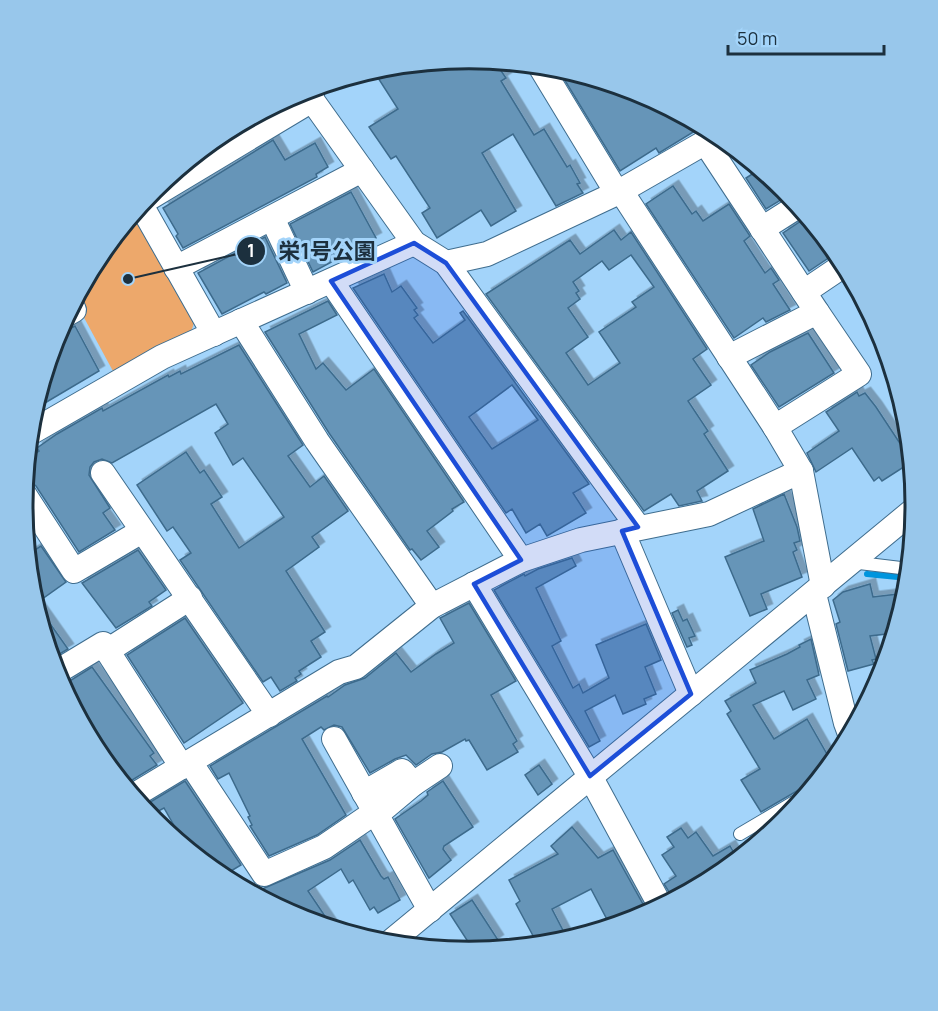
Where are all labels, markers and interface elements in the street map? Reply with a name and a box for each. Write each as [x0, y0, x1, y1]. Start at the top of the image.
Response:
scale bar [728, 18, 884, 56]
text: 50 m [737, 26, 777, 50]
callout: 栄1号公園 [236, 231, 387, 271]
text: 栄1号公園 [278, 236, 376, 266]
text: 1 [247, 238, 255, 262]

